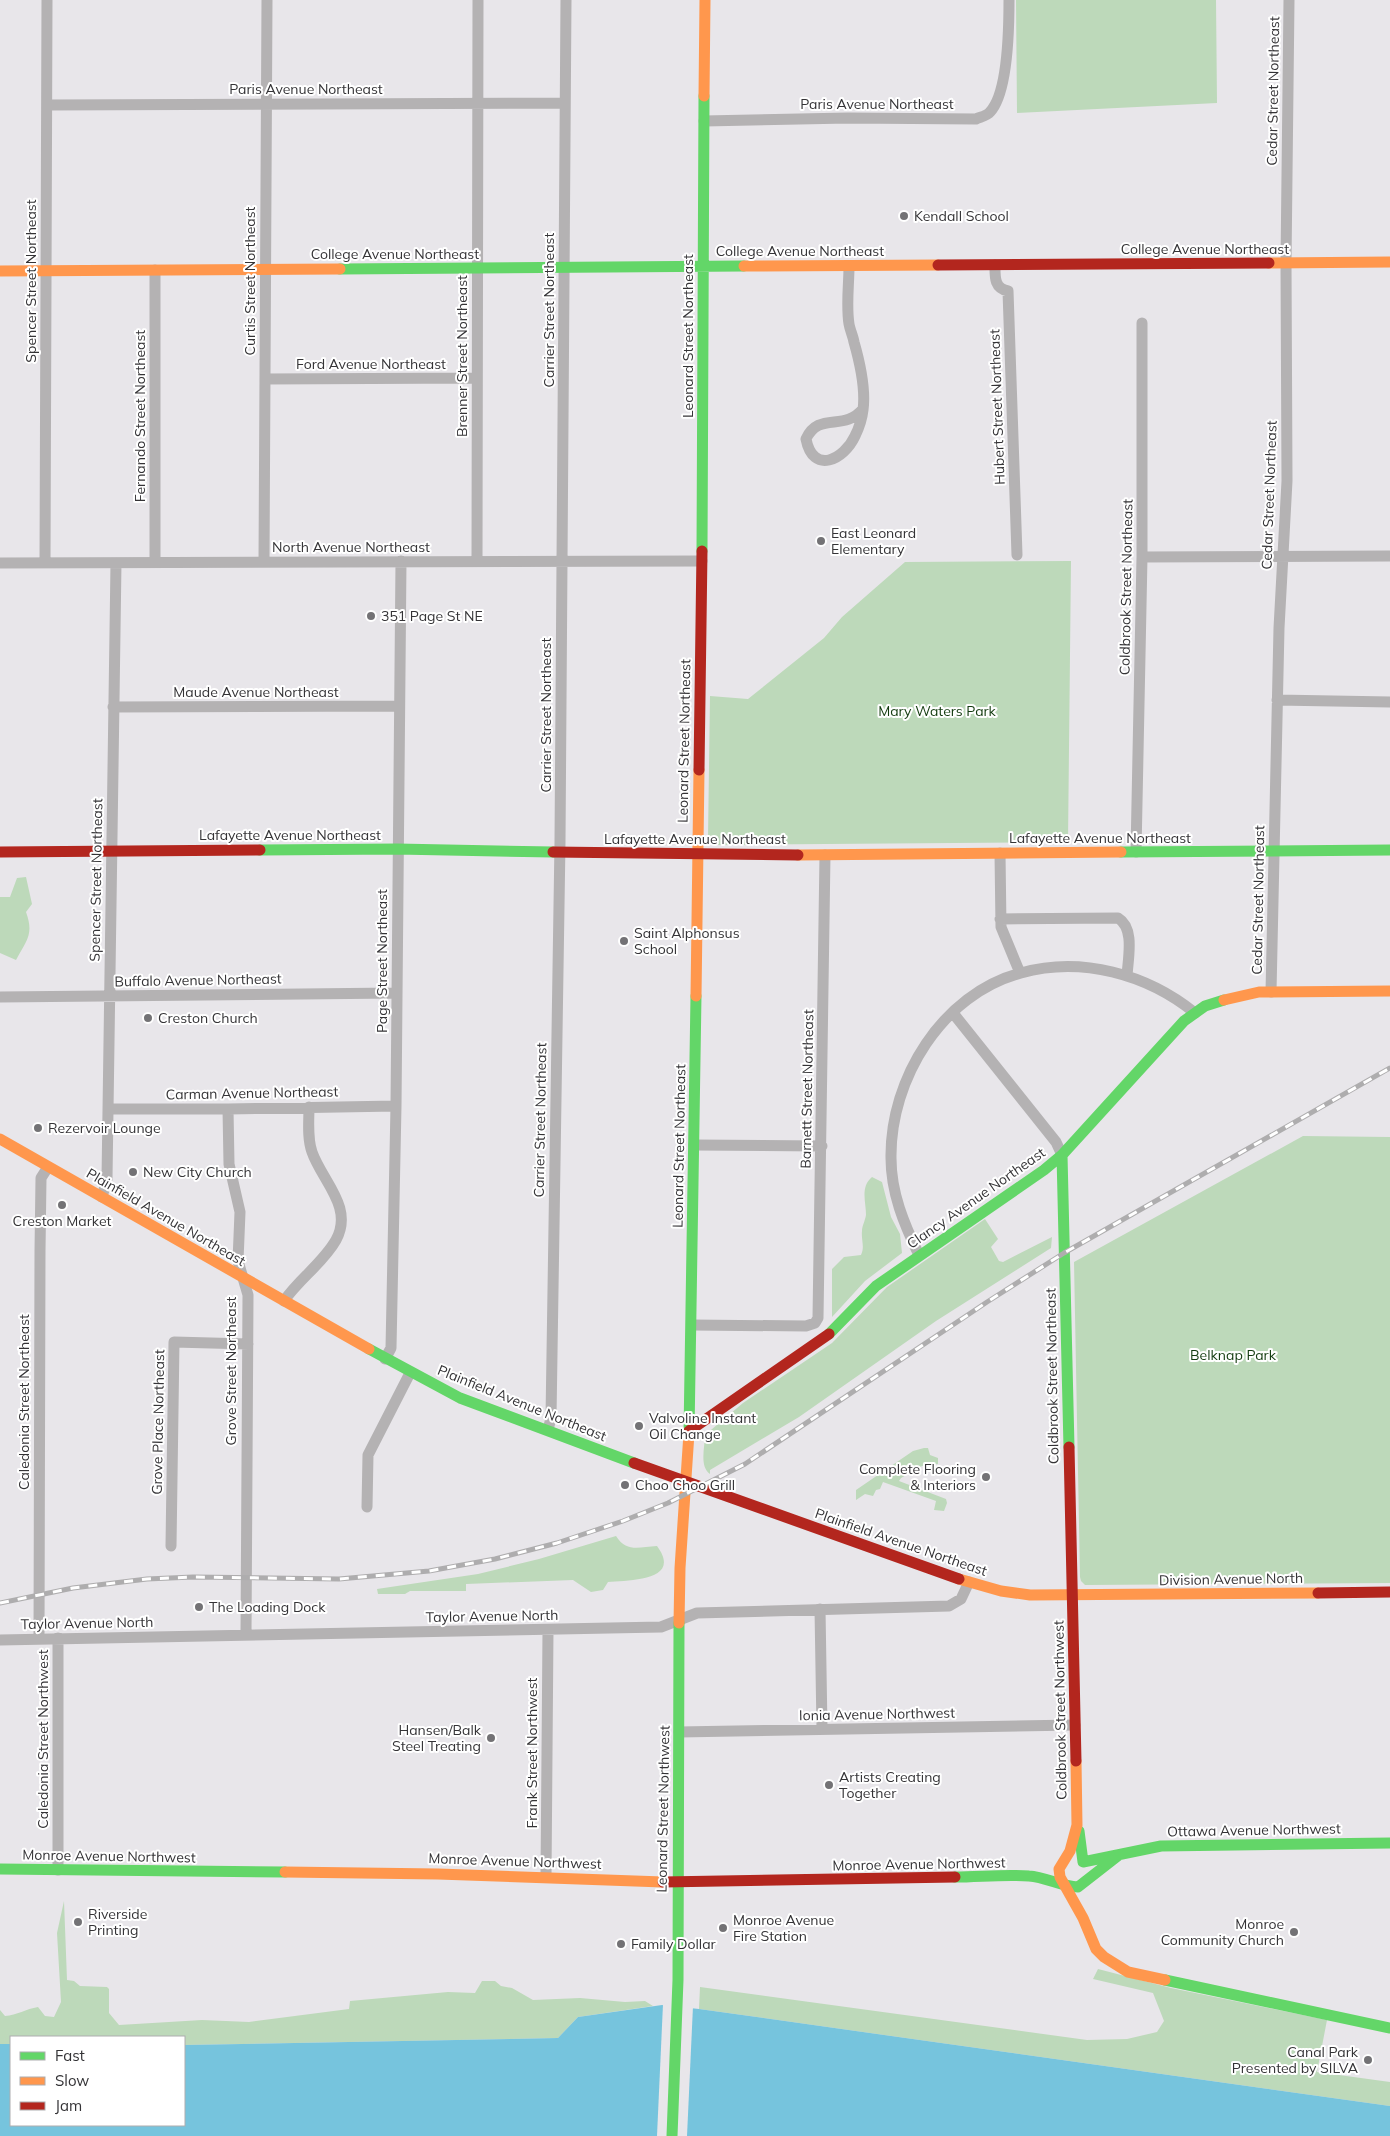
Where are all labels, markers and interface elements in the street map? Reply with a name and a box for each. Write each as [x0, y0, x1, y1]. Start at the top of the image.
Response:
street label: Cedar Street Northeast [1263, 16, 1283, 166]
street label: Paris Avenue Northeast [229, 80, 383, 98]
street label: Paris Avenue Northeast [800, 95, 954, 113]
street label: Spencer Street Northeast [22, 199, 40, 363]
street label: Curtis Street Northeast [241, 206, 259, 355]
place label: Kendall School [914, 207, 1009, 225]
marker: Kendall School [898, 210, 910, 222]
street label: Carrier Street Northeast [540, 233, 558, 387]
street label: College Avenue Northeast [1121, 240, 1289, 258]
street label: College Avenue Northeast [716, 242, 884, 260]
street label: College Avenue Northeast [311, 245, 479, 263]
street label: Leonard Street Northeast [679, 254, 697, 418]
street label: Brenner Street Northeast [453, 275, 471, 437]
street label: Hubert Street Northeast [985, 329, 1009, 485]
street label: Fernando Street Northeast [131, 330, 149, 502]
street label: Ford Avenue Northeast [296, 355, 446, 373]
street label: Cedar Street Northeast [1257, 420, 1281, 570]
street label: Coldbrook Street Northeast [1115, 499, 1137, 675]
place label: East Leonard Elementary [831, 524, 916, 558]
marker: East Leonard Elementary [815, 535, 827, 547]
street label: North Avenue Northeast [272, 538, 430, 556]
place label: 351 Page St NE [381, 607, 483, 625]
marker: 351 Page St NE [365, 610, 377, 622]
street label: Carrier Street Northeast [537, 638, 555, 792]
street label: Leonard Street Northeast [674, 659, 694, 823]
street label: Maude Avenue Northeast [173, 683, 339, 701]
park label: Mary Waters Park [878, 702, 997, 720]
street label: Spencer Street Northeast [86, 798, 106, 962]
street label: Cedar Street Northeast [1248, 825, 1268, 975]
street label: Lafayette Avenue Northeast [199, 826, 381, 844]
street label: Lafayette Avenue Northeast [1009, 829, 1191, 847]
street label: Lafayette Avenue Northeast [604, 830, 786, 848]
street label: Page Street Northeast [373, 889, 391, 1033]
place label: Saint Alphonsus School [634, 924, 740, 958]
marker: Saint Alphonsus School [618, 935, 630, 947]
street label: Buffalo Avenue Northeast [114, 970, 282, 990]
place label: Creston Church [158, 1009, 258, 1027]
street label: Barnett Street Northeast [797, 1009, 817, 1169]
marker: Creston Church [142, 1012, 154, 1024]
street label: Carrier Street Northeast [530, 1042, 550, 1198]
street label: Leonard Street Northeast [669, 1064, 689, 1228]
street label: Carman Avenue Northeast [166, 1082, 339, 1104]
place label: Rezervoir Lounge [48, 1119, 161, 1137]
marker: Rezervoir Lounge [32, 1122, 44, 1134]
street label: Clancy Avenue Northeast [903, 1143, 1049, 1253]
place label: New City Church [143, 1163, 252, 1181]
street label: Plainfield Avenue Northeast [83, 1164, 249, 1270]
marker: New City Church [127, 1166, 139, 1178]
marker: Creston Market [56, 1199, 68, 1211]
place label: Creston Market [13, 1212, 111, 1230]
street label: Coldbrook Street Northeast [1041, 1288, 1063, 1464]
street label: Grove Street Northeast [222, 1296, 240, 1445]
street label: Caledonia Street Northeast [15, 1314, 33, 1490]
park label: Belknap Park [1190, 1346, 1277, 1364]
street label: Grove Place Northeast [148, 1349, 168, 1495]
street label: Plainfield Avenue Northeast [435, 1361, 609, 1445]
place label: Valvoline Instant Oil Change [649, 1409, 756, 1443]
marker: Valvoline Instant Oil Change [633, 1420, 645, 1432]
place label: Complete Flooring & Interiors [859, 1460, 976, 1494]
marker: Complete Flooring & Interiors [980, 1471, 992, 1483]
place label: Choo Choo Grill [635, 1476, 735, 1494]
marker: Choo Choo Grill [619, 1479, 631, 1491]
street label: Plainfield Avenue Northeast [813, 1504, 989, 1580]
street label: Division Avenue North [1159, 1569, 1303, 1589]
place label: The Loading Dock [209, 1598, 326, 1616]
marker: The Loading Dock [193, 1601, 205, 1613]
street label: Taylor Avenue North [426, 1606, 558, 1626]
street label: Taylor Avenue North [21, 1613, 153, 1633]
street label: Coldbrook Street Northwest [1049, 1620, 1071, 1800]
street label: Caledonia Street Northwest [34, 1649, 52, 1829]
street label: Frank Street Northwest [523, 1677, 541, 1828]
street label: Ionia Avenue Northwest [799, 1704, 955, 1724]
place label: Hansen/Balk Steel Treating [392, 1721, 482, 1755]
street label: Leonard Street Northwest [653, 1725, 673, 1893]
marker: Hansen/Balk Steel Treating [485, 1732, 497, 1744]
place label: Artists Creating Together [839, 1768, 941, 1802]
marker: Artists Creating Together [823, 1779, 835, 1791]
street label: Ottawa Avenue Northwest [1167, 1819, 1341, 1841]
street label: Monroe Avenue Northwest [22, 1845, 196, 1867]
street label: Monroe Avenue Northwest [428, 1849, 602, 1873]
street label: Monroe Avenue Northwest [832, 1853, 1006, 1875]
place label: Riverside Printing [88, 1905, 147, 1939]
place label: Monroe Avenue Fire Station [733, 1911, 834, 1945]
place label: Monroe Community Church [1161, 1915, 1284, 1949]
marker: Riverside Printing [72, 1916, 84, 1928]
marker: Monroe Avenue Fire Station [717, 1922, 729, 1934]
marker: Monroe Community Church [1288, 1926, 1300, 1938]
place label: Family Dollar [631, 1935, 717, 1953]
marker: Family Dollar [615, 1938, 627, 1950]
legend [10, 2036, 185, 2126]
place label: Canal Park Presented by SILVA [1232, 2043, 1359, 2077]
text: Fast [55, 2046, 85, 2065]
marker: Canal Park Presented by SILVA [1362, 2054, 1374, 2066]
text: Slow [55, 2071, 89, 2090]
text: Jam [55, 2096, 82, 2115]

